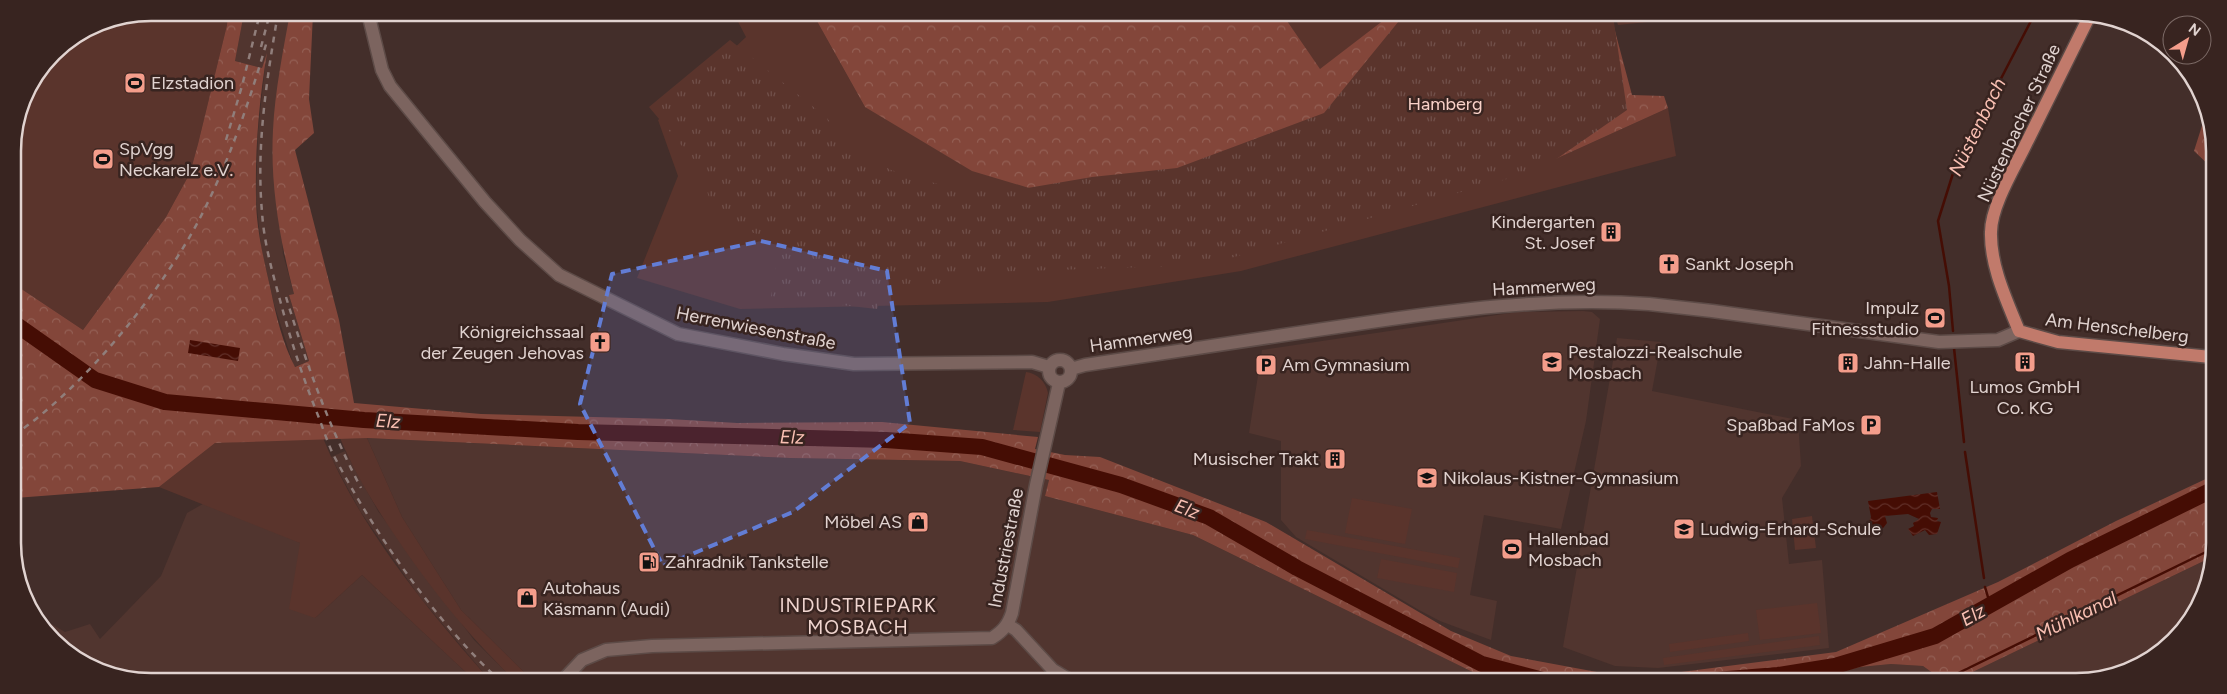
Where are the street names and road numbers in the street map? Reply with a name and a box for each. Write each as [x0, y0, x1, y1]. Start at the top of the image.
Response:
street label: Nüstenbacher Straße [1973, 41, 2065, 205]
street label: Hammerweg [1492, 273, 1596, 301]
street label: Herrenwiesenstraße [674, 302, 838, 354]
street label: Am Henschelberg [2044, 308, 2190, 348]
street label: Hammerweg [1088, 321, 1194, 357]
street label: Industriestraße [984, 486, 1028, 610]

